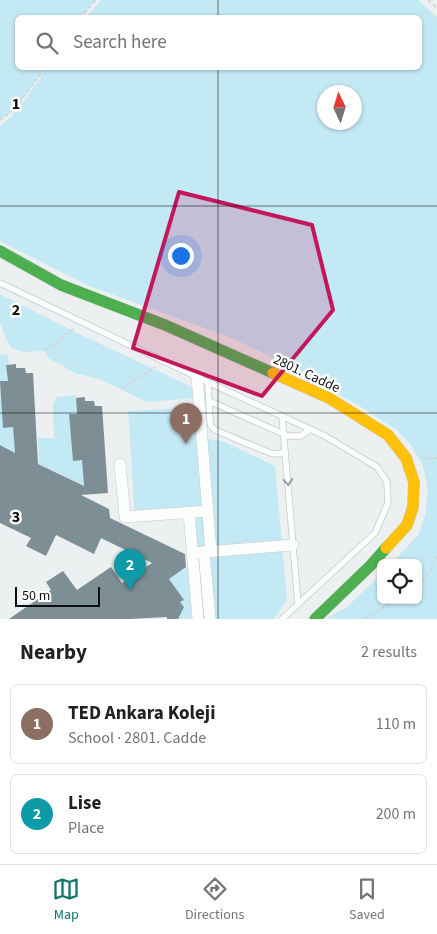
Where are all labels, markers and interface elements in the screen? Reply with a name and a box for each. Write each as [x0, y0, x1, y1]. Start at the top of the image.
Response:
search box [15, 15, 422, 70]
icon: search [33, 29, 61, 57]
text: Search here [73, 29, 167, 56]
north arrow [317, 85, 362, 130]
text: 1 [12, 93, 20, 115]
your location [168, 243, 194, 269]
text: 2 [12, 299, 20, 321]
street label: 2801. Cadde [270, 350, 343, 398]
pin: 1 [170, 403, 202, 444]
one-way arrow [282, 478, 293, 486]
text: 3 [12, 506, 20, 528]
pin: 2 [114, 549, 146, 590]
map controls [377, 559, 422, 604]
button: locate [377, 559, 422, 604]
scale bar [15, 584, 100, 607]
text: 50 m [22, 586, 50, 606]
text: Nearby [20, 637, 87, 667]
text: 2 results [361, 641, 417, 663]
text: TED Ankara Koleji [68, 700, 215, 727]
text: 1 [33, 713, 41, 735]
text: 110 m [376, 713, 416, 735]
text: School · 2801. Cadde [68, 727, 206, 749]
text: Lise [68, 790, 101, 817]
text: 2 [33, 803, 41, 825]
text: 200 m [376, 803, 416, 825]
text: Place [68, 817, 104, 839]
tab: Map [52, 875, 80, 925]
tab: Directions [185, 875, 244, 925]
tab: Saved [349, 875, 385, 925]

